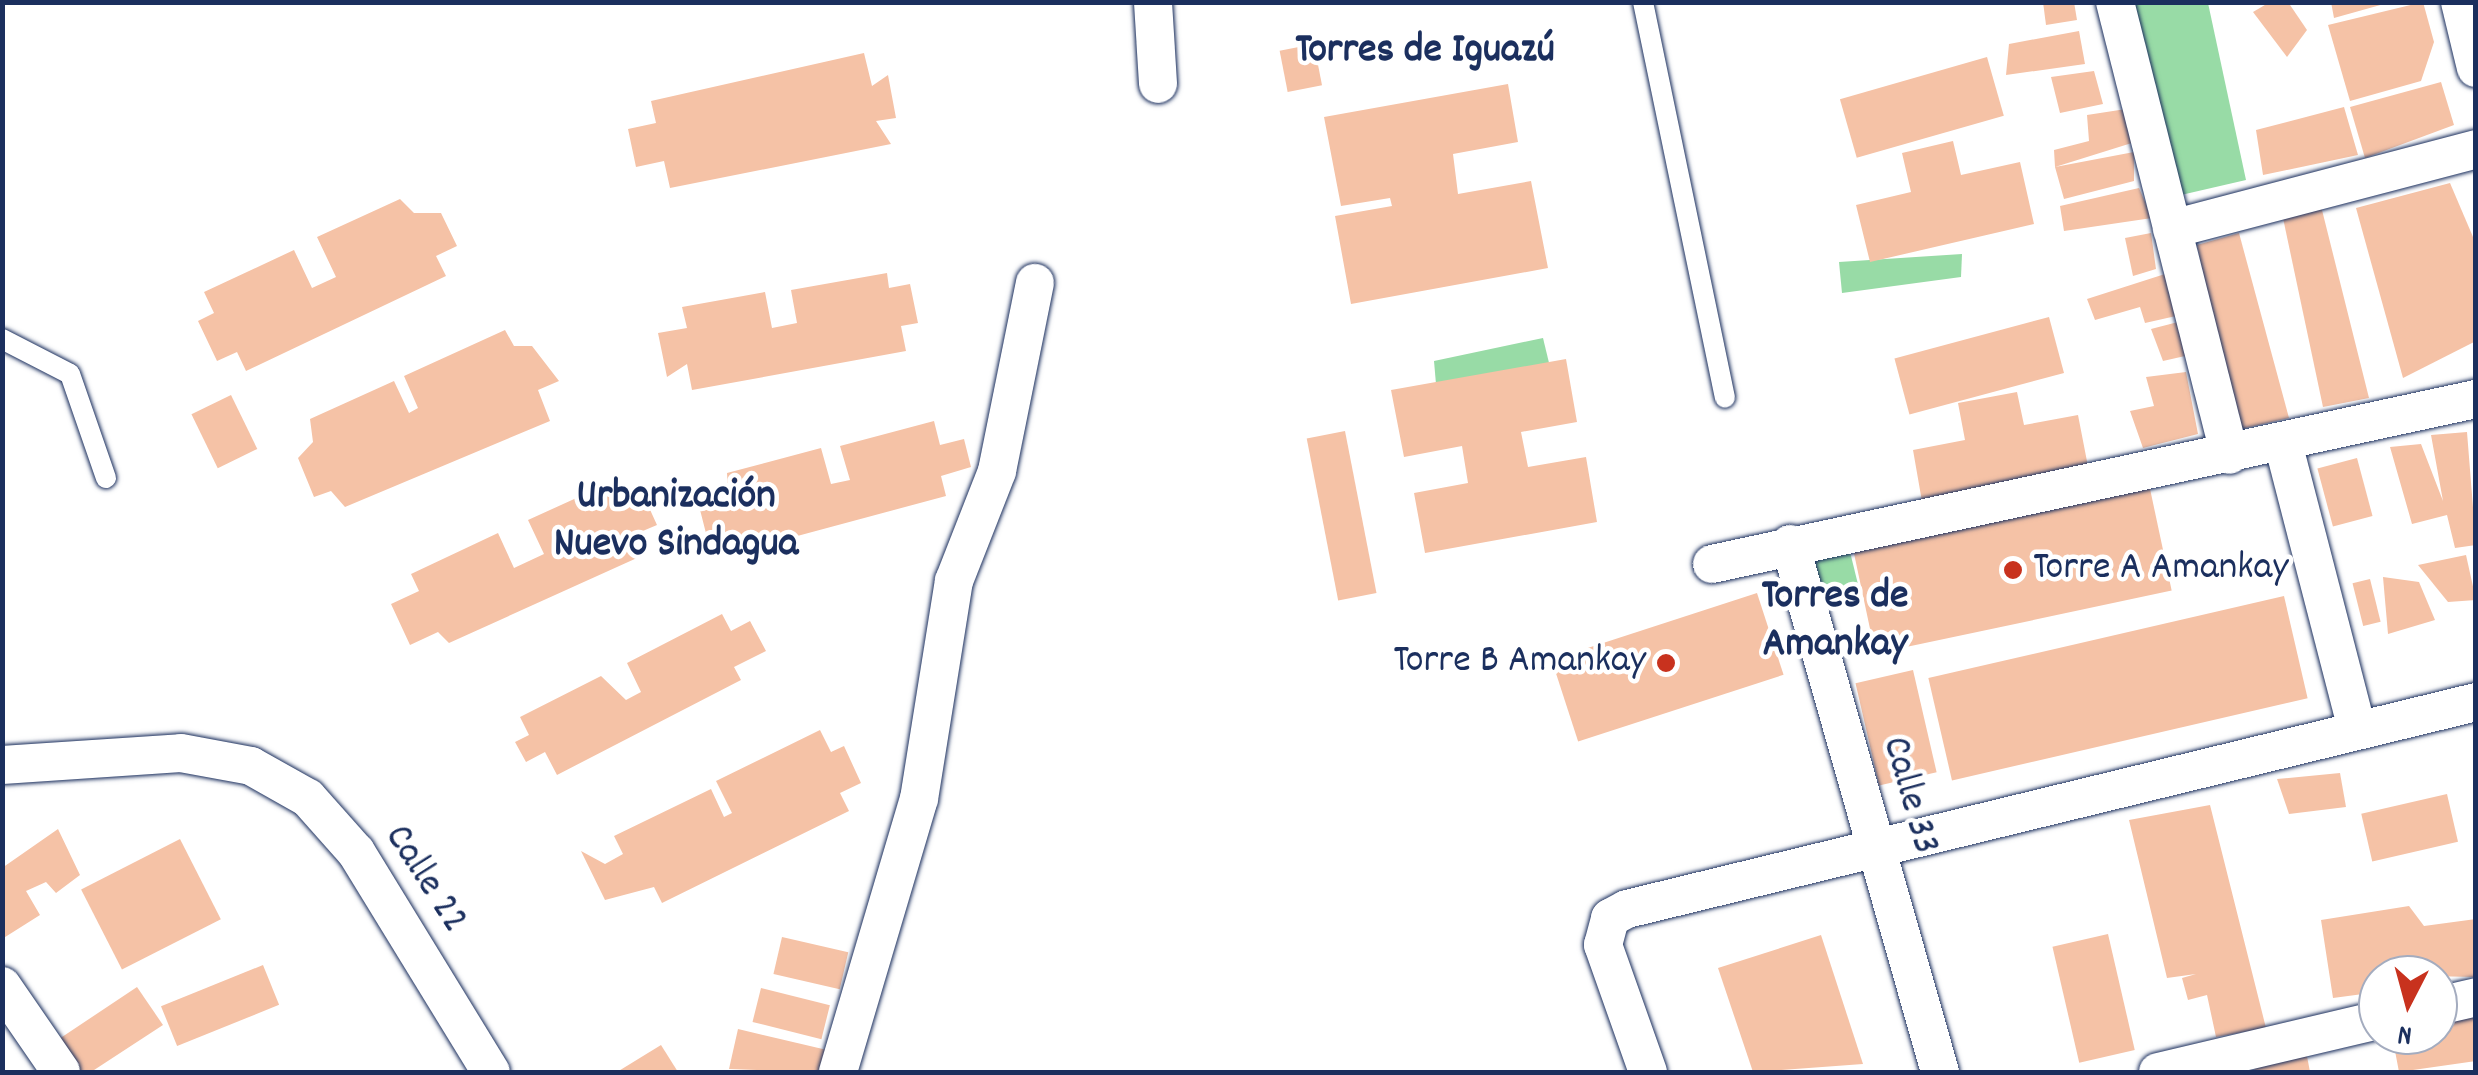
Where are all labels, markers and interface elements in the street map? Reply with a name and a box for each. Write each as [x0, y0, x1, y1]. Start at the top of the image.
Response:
district label: Torres de Iguazú [1295, 27, 1555, 77]
district label: Urbanización Nuevo Sindagua [554, 473, 798, 572]
place label: Torre A Amankay [2033, 546, 2289, 594]
marker: Torre A Amankay [2002, 559, 2024, 581]
district label: Torres de Amankay [1762, 573, 1908, 671]
place label: Torre B Amankay [1393, 639, 1646, 687]
marker: Torre B Amankay [1655, 652, 1677, 674]
street label: Calle 33 [1868, 732, 1948, 860]
street label: Calle 22 [371, 817, 477, 943]
north arrow [2358, 955, 2458, 1055]
text: N [2396, 1012, 2414, 1053]

